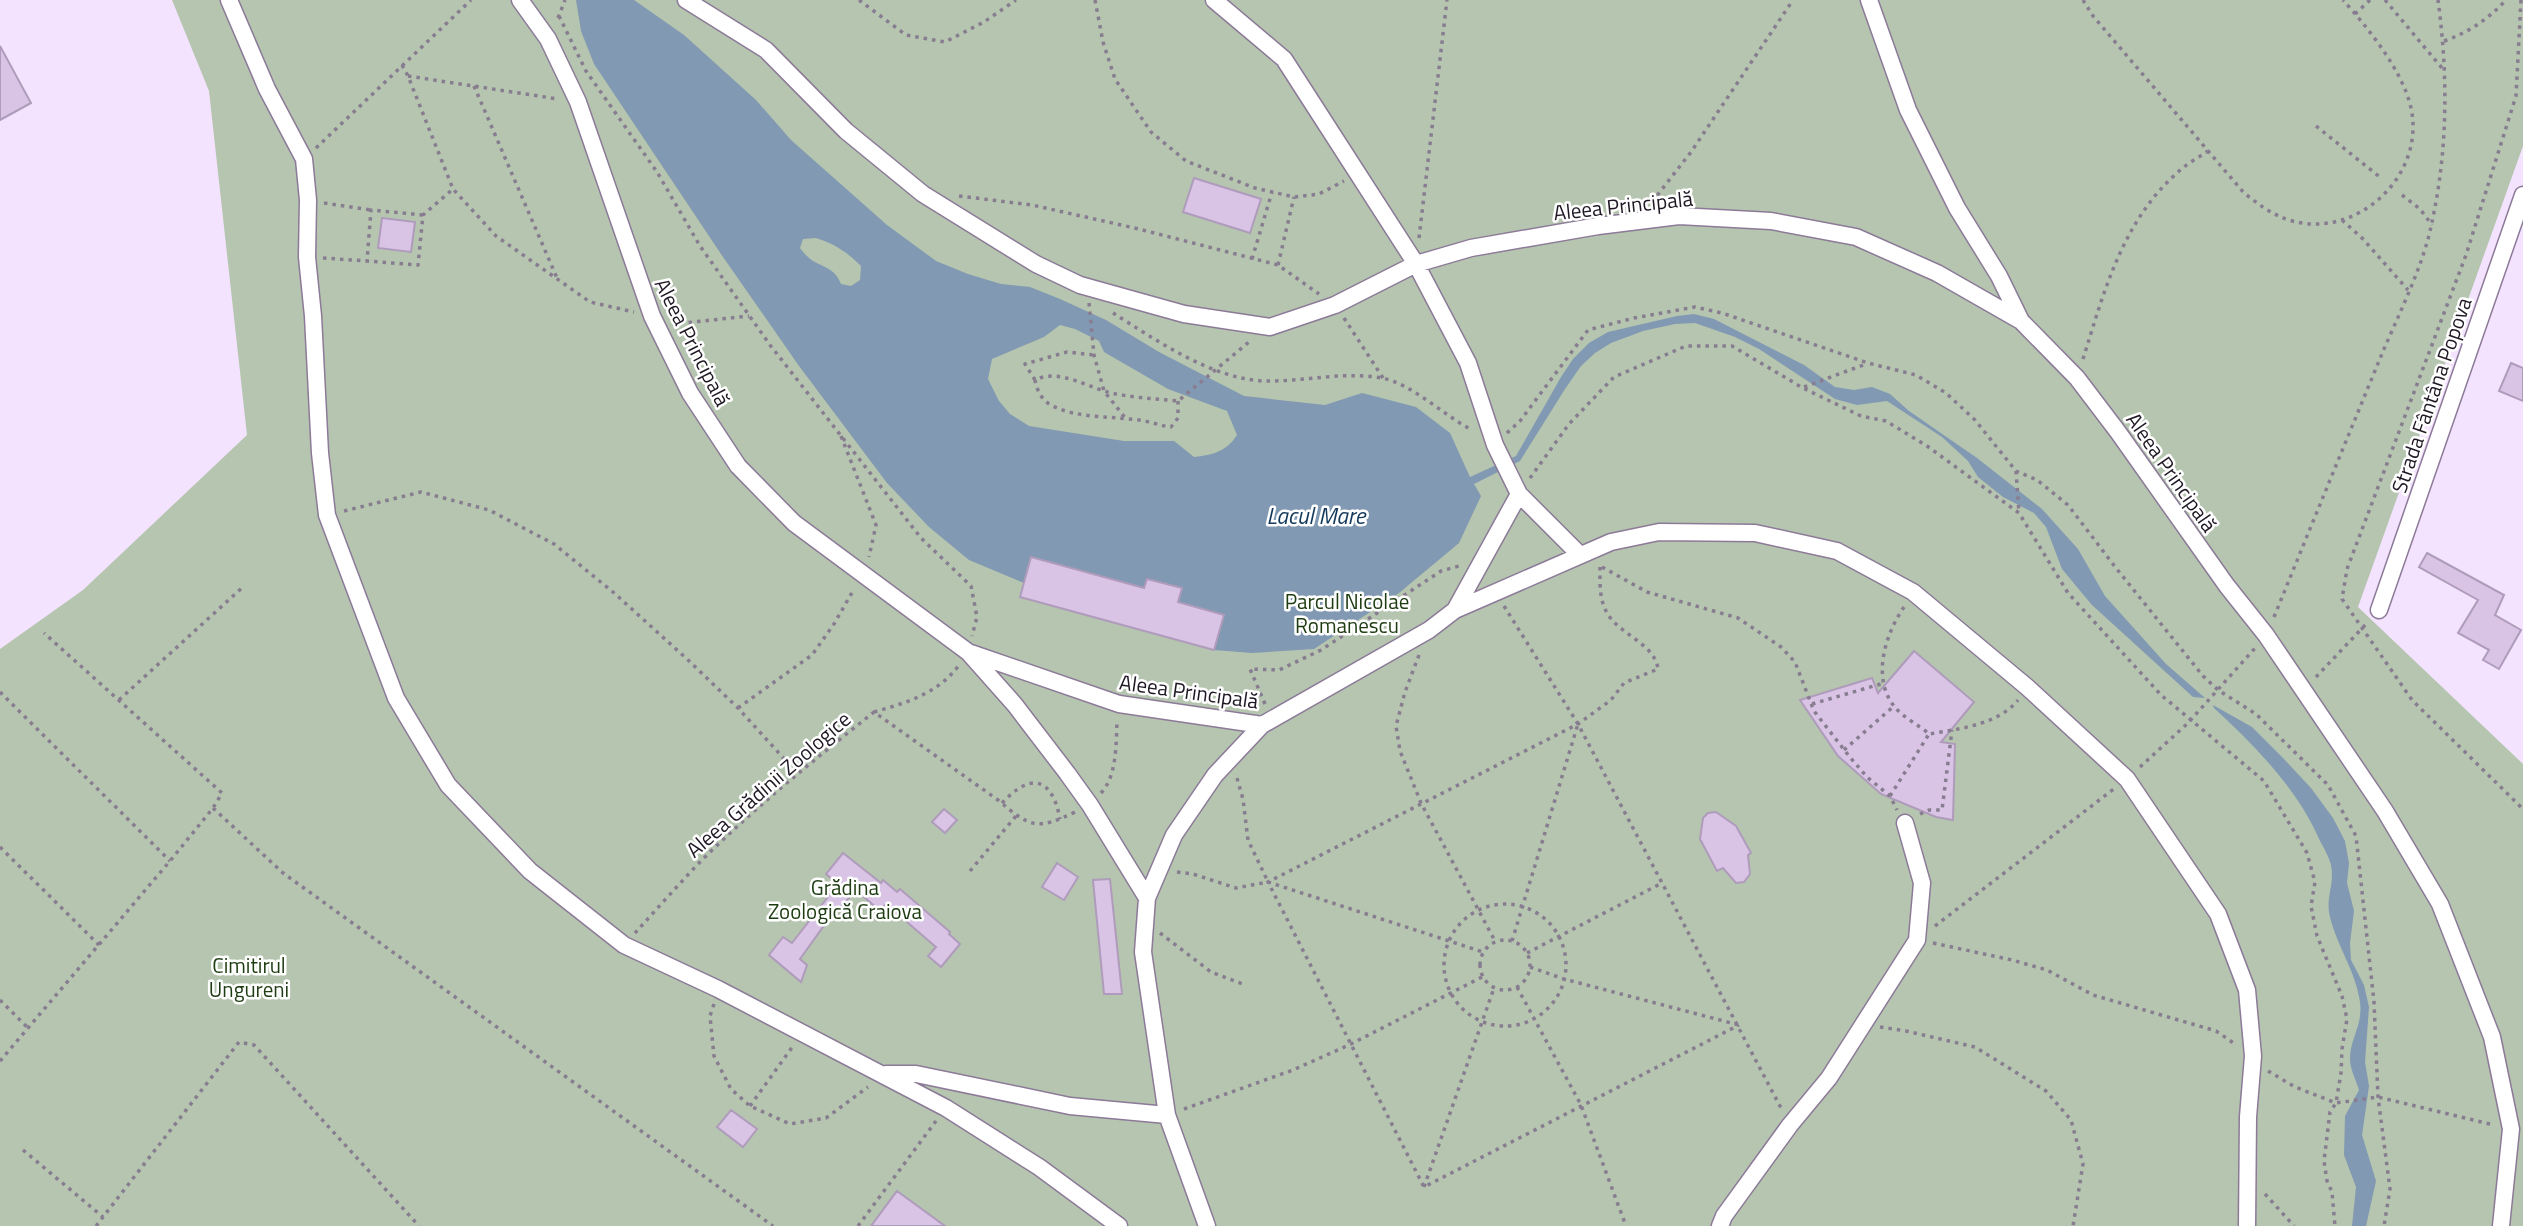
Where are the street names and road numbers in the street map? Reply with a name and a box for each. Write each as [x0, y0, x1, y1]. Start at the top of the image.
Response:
street label: Aleea Principală [1552, 182, 1695, 228]
street label: Aleea Principală [647, 272, 739, 412]
street label: Strada Fântâna Popova [2383, 292, 2480, 497]
street label: Aleea Principală [2119, 405, 2226, 539]
street label: Aleea Principală [1117, 665, 1261, 717]
street label: Aleea Grădinii Zoologice [678, 703, 858, 865]

